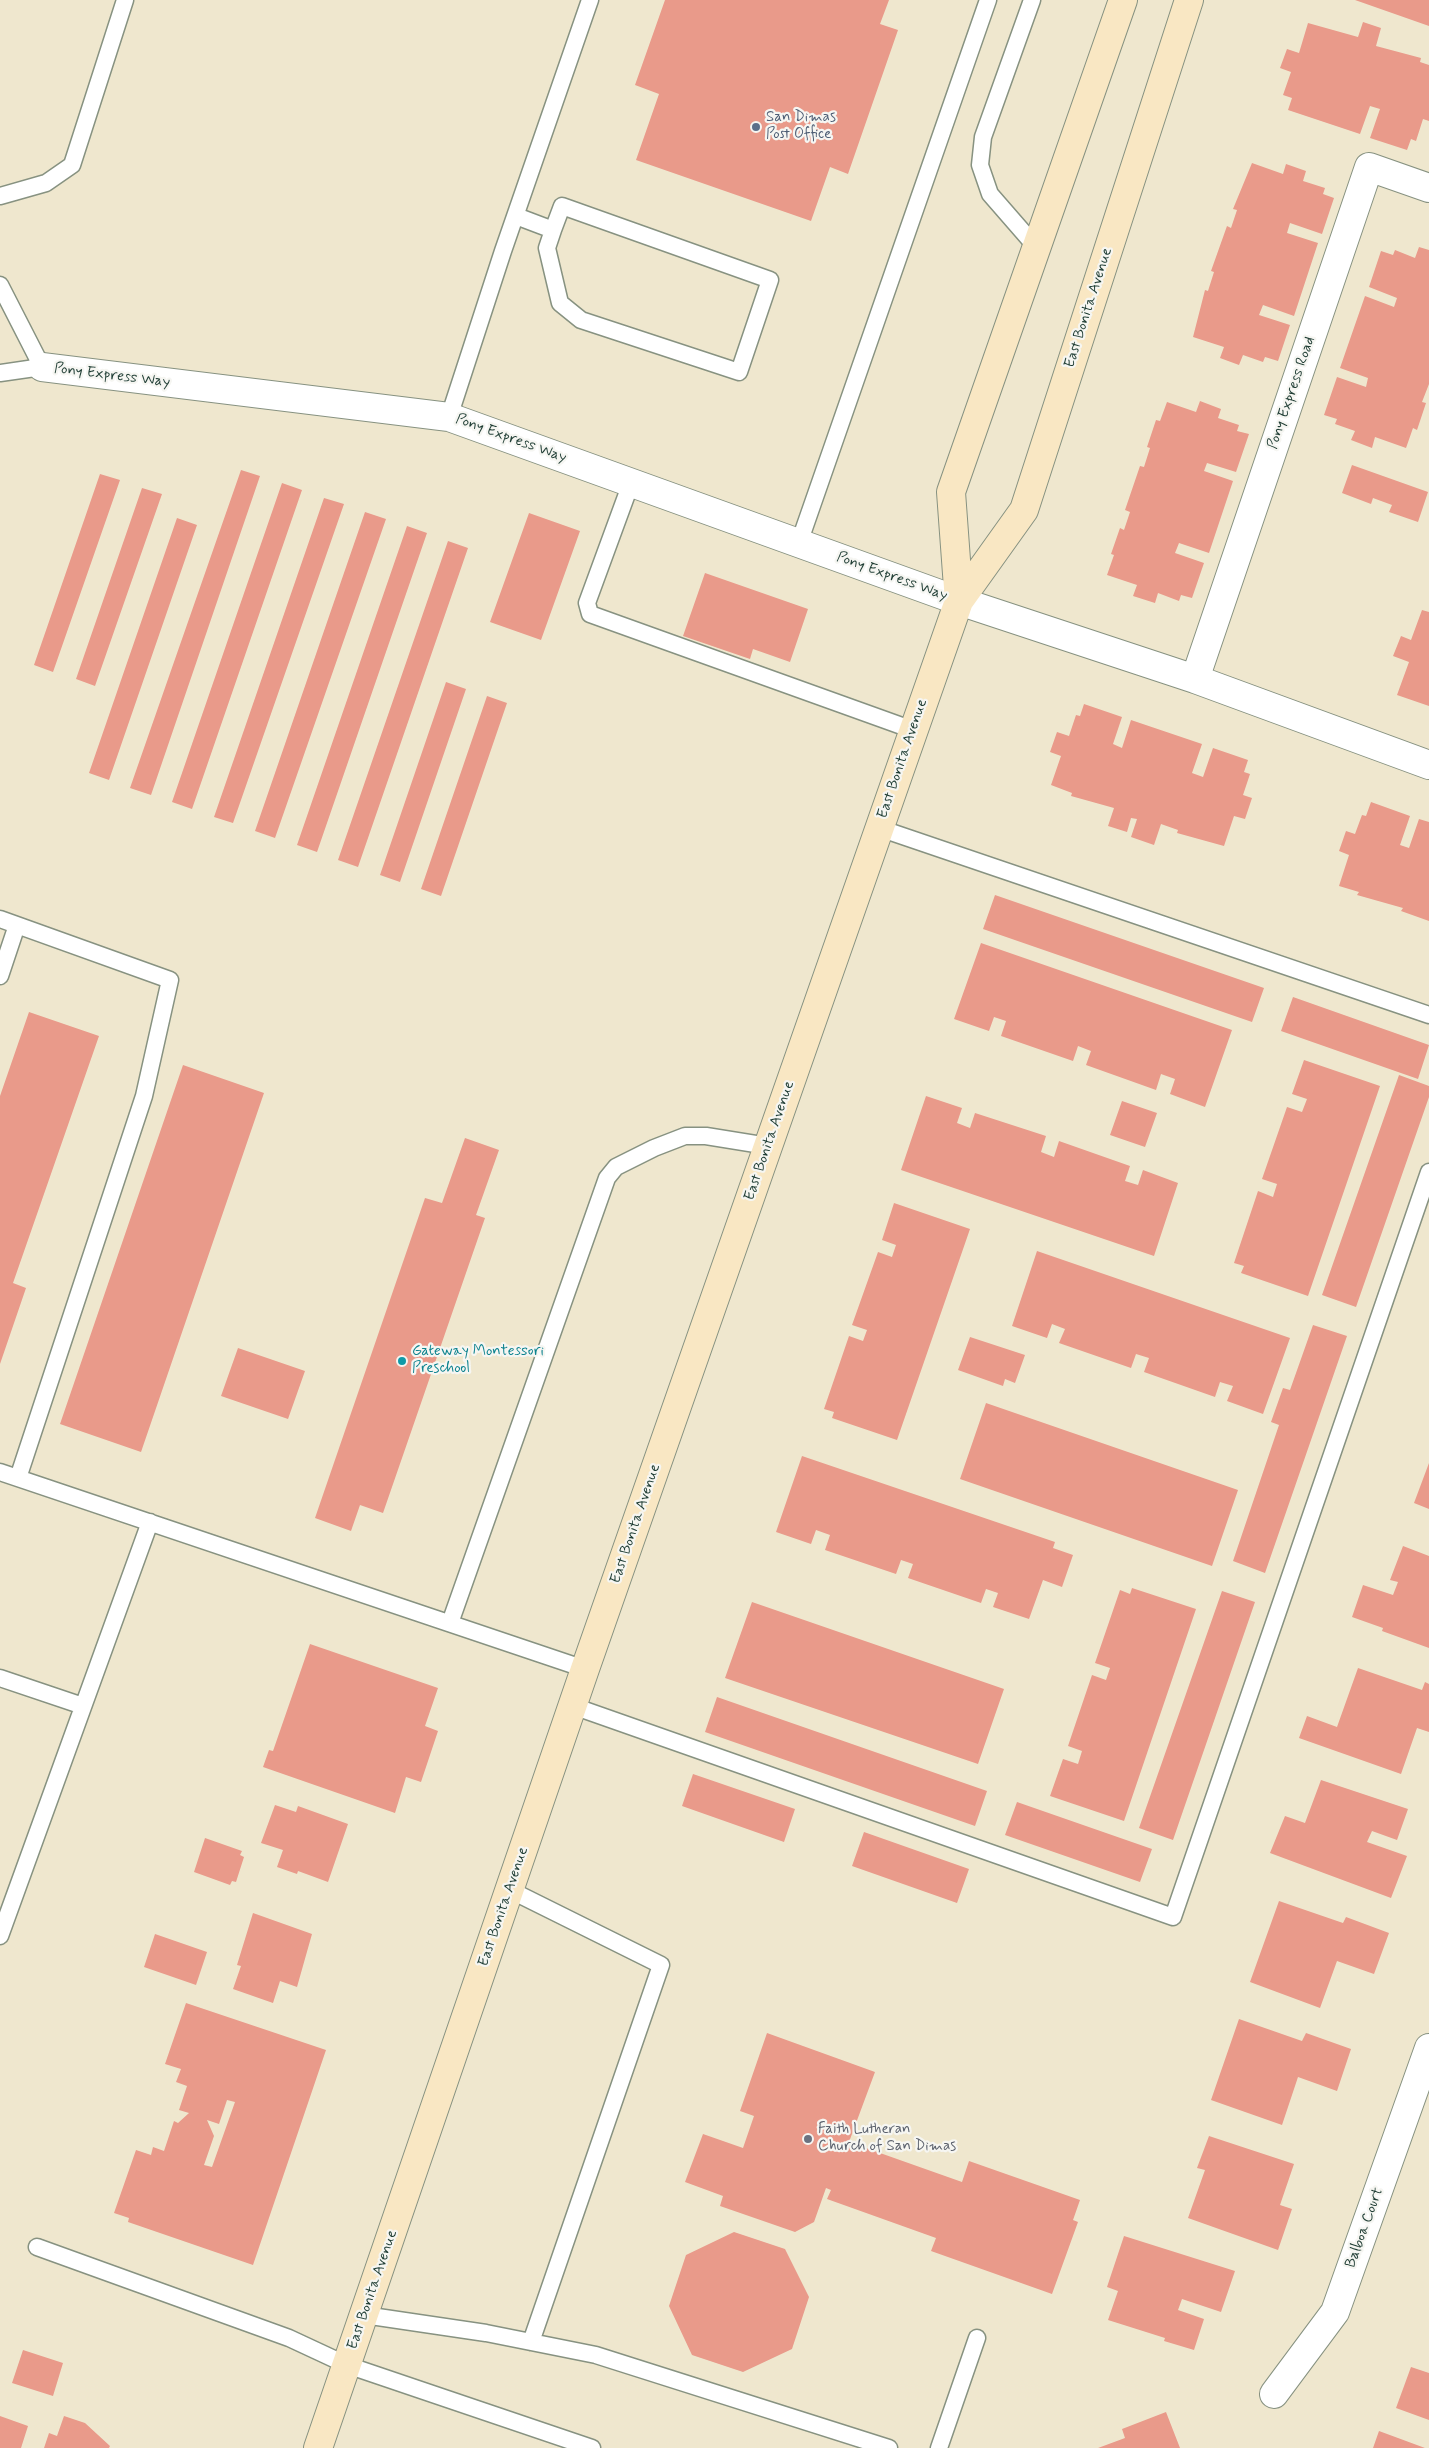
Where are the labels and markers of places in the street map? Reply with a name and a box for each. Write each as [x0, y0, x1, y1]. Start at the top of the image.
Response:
place label: San Dimas Post Office [766, 109, 836, 144]
marker: San Dimas Post Office [750, 121, 762, 133]
place label: Gateway Montessori Preschool [412, 1343, 544, 1378]
marker: Gateway Montessori Preschool [396, 1355, 408, 1367]
place label: Faith Lutheran Church of San Dimas [818, 2121, 956, 2156]
marker: Faith Lutheran Church of San Dimas [802, 2133, 814, 2145]

